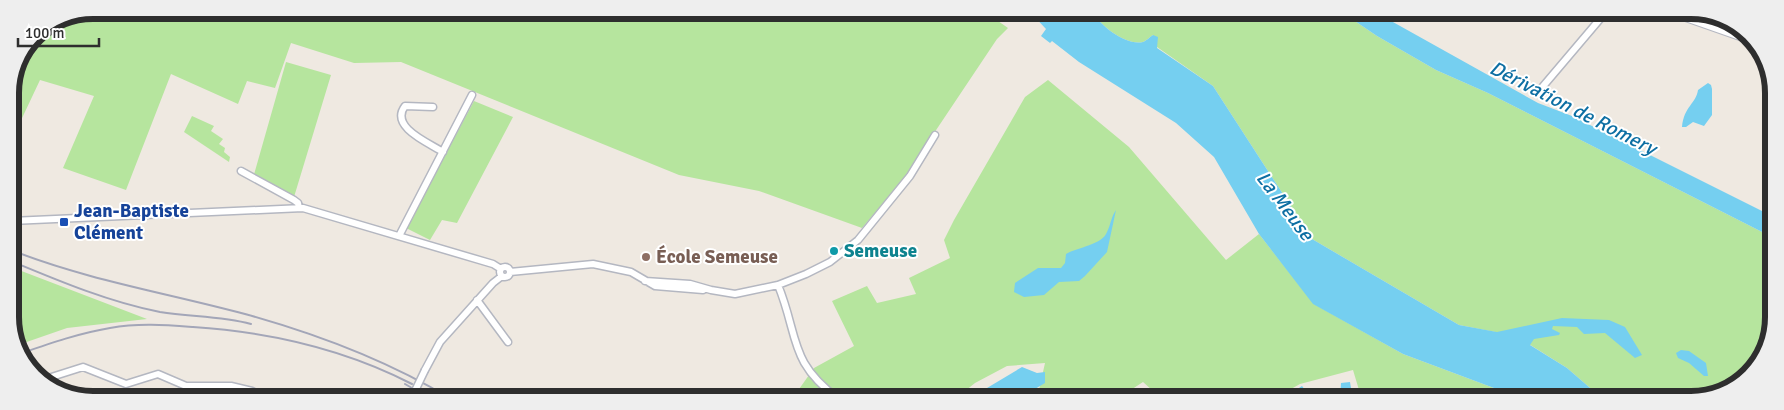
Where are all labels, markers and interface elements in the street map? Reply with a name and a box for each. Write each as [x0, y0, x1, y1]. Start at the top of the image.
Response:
scale bar [18, 15, 99, 47]
text: 100 m [25, 24, 65, 42]
water label: Dérivation de Romery [1486, 55, 1663, 162]
water label: La Meuse [1251, 166, 1320, 247]
place label: Jean-Baptiste Clément [74, 199, 189, 245]
marker: Jean-Baptiste Clément [58, 216, 70, 228]
place label: Semeuse [844, 239, 917, 263]
place label: École Semeuse [656, 245, 778, 269]
marker: Semeuse [828, 245, 840, 257]
marker: École Semeuse [640, 251, 652, 263]

